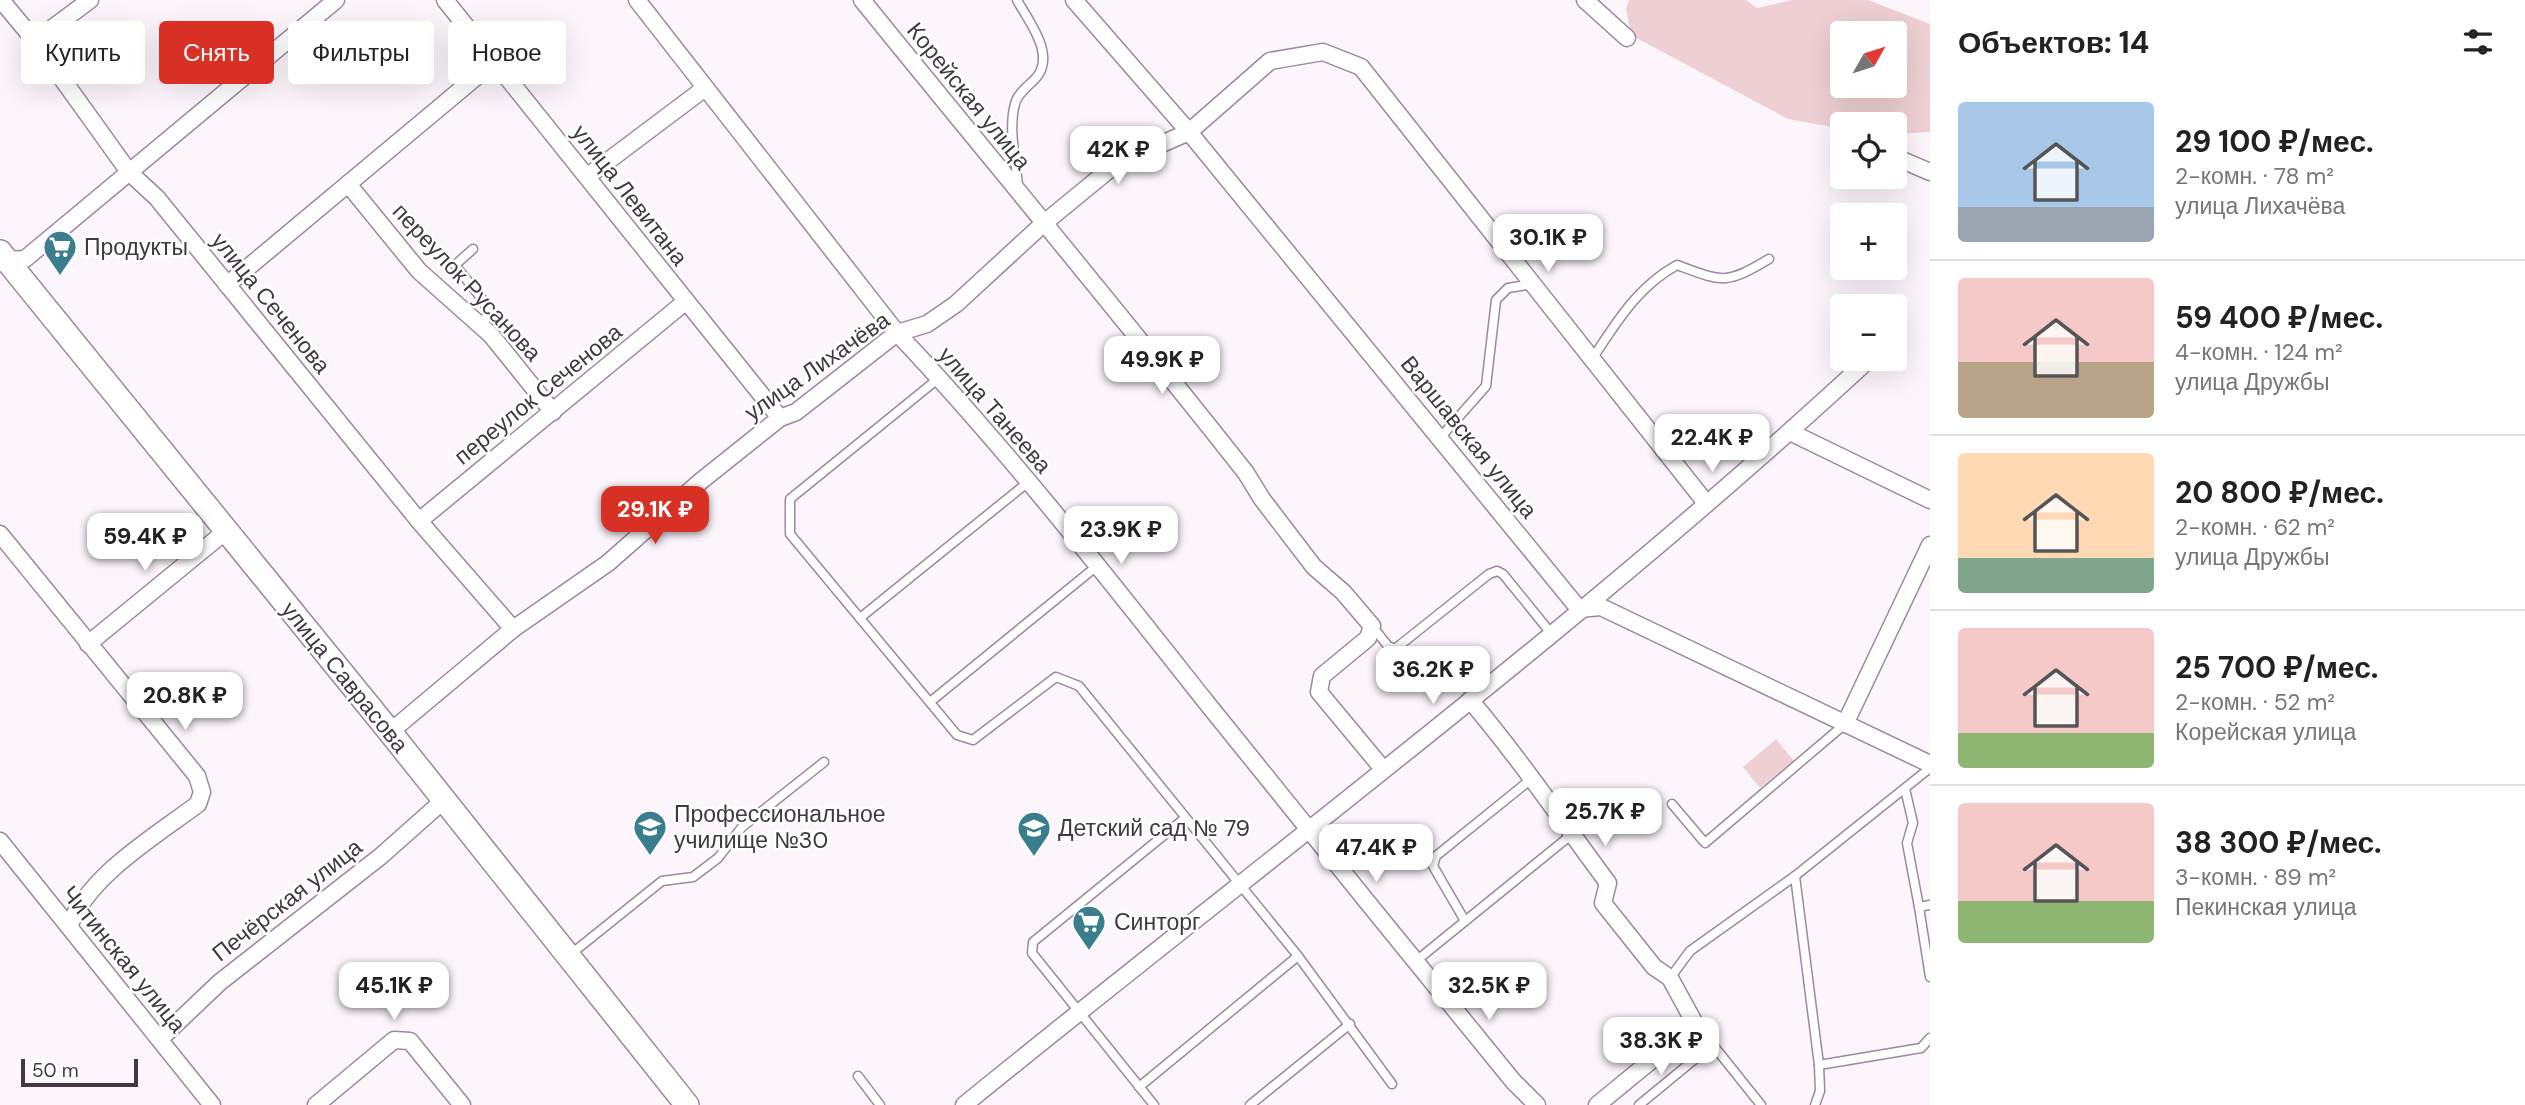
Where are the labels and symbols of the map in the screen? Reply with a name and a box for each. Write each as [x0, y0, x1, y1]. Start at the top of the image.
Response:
street label: Корейская улица [900, 16, 1038, 176]
north arrow [1830, 21, 1908, 98]
street label: улица Левитана [566, 118, 695, 272]
pin: 42K ₽ [1069, 127, 1167, 186]
street label: переулок Русанова [386, 197, 548, 367]
pin: 30.1K ₽ [1483, 215, 1613, 274]
street label: улица Сеченова [205, 226, 337, 380]
supermarket icon: Продукты [41, 228, 79, 277]
place label: Продукты [84, 232, 188, 262]
street label: улица Лихачёва [739, 305, 896, 427]
street label: переулок Сеченова [448, 317, 628, 471]
pin: 49.9K ₽ [1097, 336, 1227, 396]
street label: улица Танеева [932, 340, 1058, 480]
street label: Варшавская улица [1394, 350, 1544, 525]
pin: 22.4K ₽ [1647, 414, 1777, 474]
pin: 29.1K ₽ [590, 486, 720, 546]
pin: 23.9K ₽ [1056, 506, 1186, 566]
pin: 59.4K ₽ [80, 514, 210, 573]
street label: улица Саврасова [275, 595, 415, 759]
pin: 36.2K ₽ [1368, 646, 1498, 706]
pin: 20.8K ₽ [120, 672, 250, 732]
pin: 25.7K ₽ [1540, 788, 1670, 848]
place label: Профессиональное училище №30 [674, 799, 886, 855]
school or university icon: Профессиональное училище №30 [631, 808, 669, 857]
school or university icon: Детский сад № 79 [1015, 809, 1053, 858]
place label: Детский сад № 79 [1058, 813, 1250, 843]
pin: 47.4K ₽ [1311, 824, 1441, 884]
street label: Печёрская улица [206, 832, 368, 968]
street label: Читинская улица [55, 879, 193, 1039]
supermarket icon: Синторг [1070, 903, 1108, 952]
place label: Синторг [1114, 907, 1200, 937]
pin: 45.1K ₽ [329, 962, 459, 1022]
pin: 32.5K ₽ [1424, 962, 1554, 1022]
pin: 38.3K ₽ [1596, 1018, 1726, 1077]
scale bar [21, 1056, 138, 1088]

